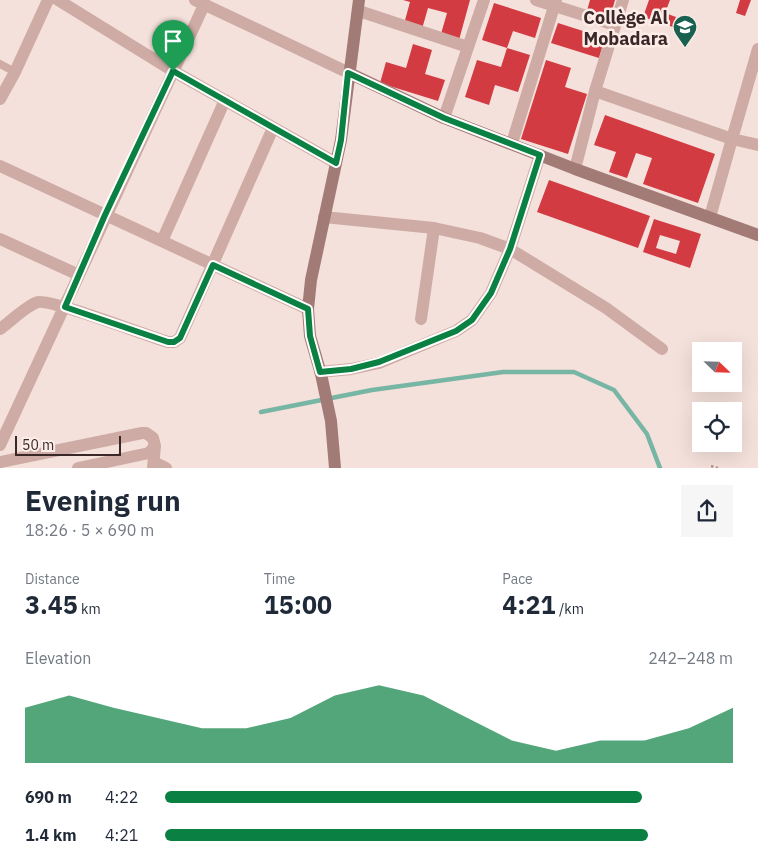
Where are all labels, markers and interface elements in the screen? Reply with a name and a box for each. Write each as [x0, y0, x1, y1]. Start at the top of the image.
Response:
place label: Collège Al Mobadara [583, 6, 669, 50]
school or university icon: Collège Al Mobadara [672, 14, 698, 48]
pin [152, 20, 194, 71]
icon: arrive [159, 27, 187, 55]
north arrow [692, 342, 742, 392]
map controls [692, 342, 742, 452]
button: locate [692, 402, 742, 452]
scale bar [15, 433, 121, 456]
text: 50 m [22, 436, 54, 454]
text: Evening run [25, 482, 181, 519]
button: share [681, 485, 733, 537]
text: 18:26 · 5 × 690 m [25, 520, 154, 540]
text: Distance [25, 570, 80, 588]
text: Time [264, 570, 295, 588]
text: Pace [502, 570, 533, 588]
text: 3.45 [25, 588, 78, 621]
text: 15:00 [264, 588, 332, 621]
text: 4:21 [502, 588, 556, 621]
text: km [78, 600, 101, 618]
text: /km [556, 600, 584, 618]
text: Elevation [25, 648, 91, 668]
text: 242–248 m [648, 648, 733, 668]
text: 690 m [25, 787, 72, 807]
text: 4:22 [105, 787, 138, 807]
text: 1.4 km [25, 825, 76, 845]
text: 4:21 [105, 825, 138, 845]

